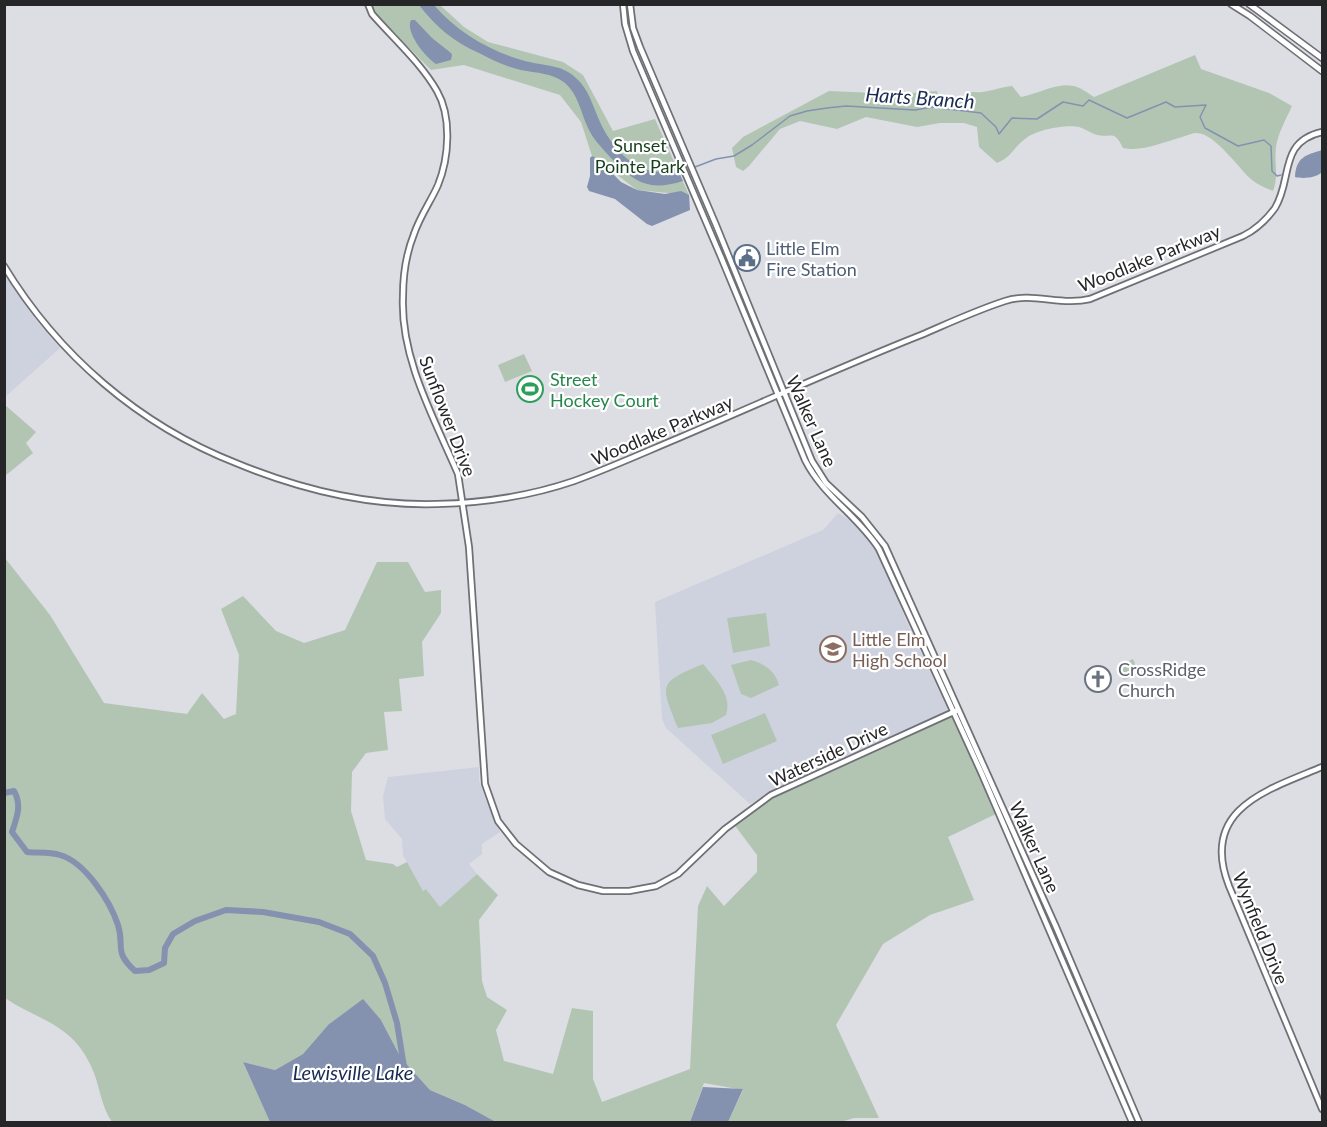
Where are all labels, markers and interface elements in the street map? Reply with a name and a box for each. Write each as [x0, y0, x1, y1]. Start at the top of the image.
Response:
water label: Harts Branch [865, 81, 975, 113]
park label: Sunset Pointe Park [595, 134, 686, 177]
street label: Woodlake Parkway [1075, 219, 1224, 297]
place label: Little Elm Fire Station [766, 237, 857, 280]
public building icon: Little Elm Fire Station [732, 243, 762, 273]
street label: Sunflower Drive [415, 353, 481, 479]
place label: Street Hockey Court [550, 368, 659, 411]
street label: Walker Lane [782, 372, 842, 470]
sports icon: Street Hockey Court [515, 374, 545, 404]
street label: Woodlake Parkway [588, 390, 737, 470]
place label: Little Elm High School [852, 628, 947, 671]
school or university icon: Little Elm High School [818, 634, 848, 664]
place label: CrossRidge Church [1118, 658, 1206, 701]
church icon: CrossRidge Church [1083, 664, 1113, 694]
street label: Waterside Drive [765, 717, 891, 791]
street label: Walker Lane [1005, 798, 1065, 896]
street label: Wynfield Drive [1228, 869, 1294, 987]
water label: Lewisville Lake [293, 1060, 413, 1084]

